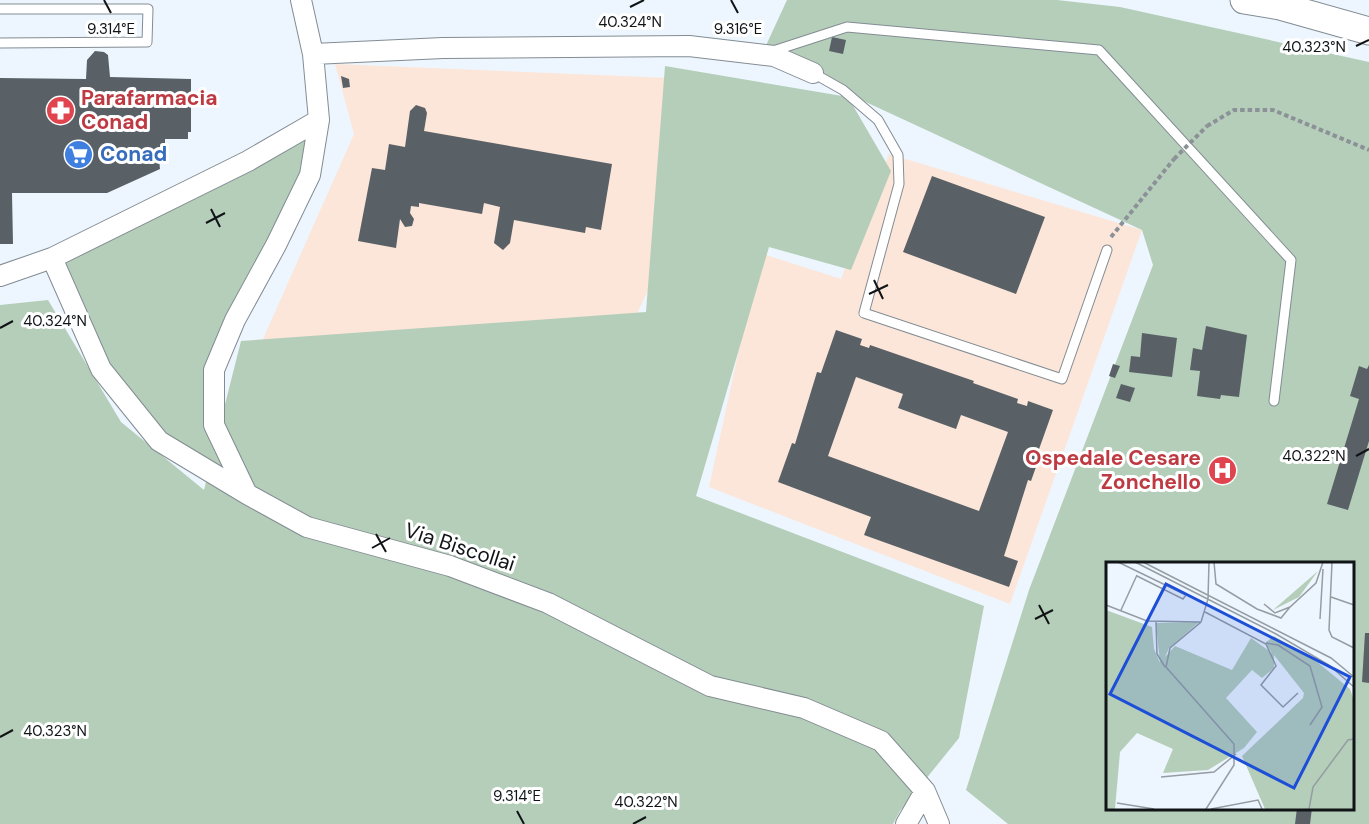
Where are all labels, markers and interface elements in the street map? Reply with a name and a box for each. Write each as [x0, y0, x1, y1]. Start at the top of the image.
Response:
text: 40.324°N [598, 12, 662, 32]
text: 9.314°E [87, 19, 135, 39]
text: 9.316°E [714, 19, 762, 39]
text: 40.323°N [1282, 37, 1346, 57]
place label: Parafarmacia Conad [81, 84, 218, 136]
pharmacy icon: Parafarmacia Conad [44, 94, 76, 126]
supermarket icon: Conad [63, 138, 95, 170]
place label: Conad [100, 140, 167, 168]
text: 40.324°N [23, 311, 87, 331]
place label: Ospedale Cesare Zonchello [1025, 444, 1201, 496]
text: 40.322°N [1282, 446, 1346, 466]
hospital icon: Ospedale Cesare Zonchello [1206, 454, 1238, 486]
street label: Via Biscollai [401, 516, 519, 578]
inset map [1106, 562, 1354, 809]
text: 40.323°N [23, 721, 87, 741]
text: 9.314°E [493, 786, 541, 806]
text: 40.322°N [614, 792, 678, 812]

